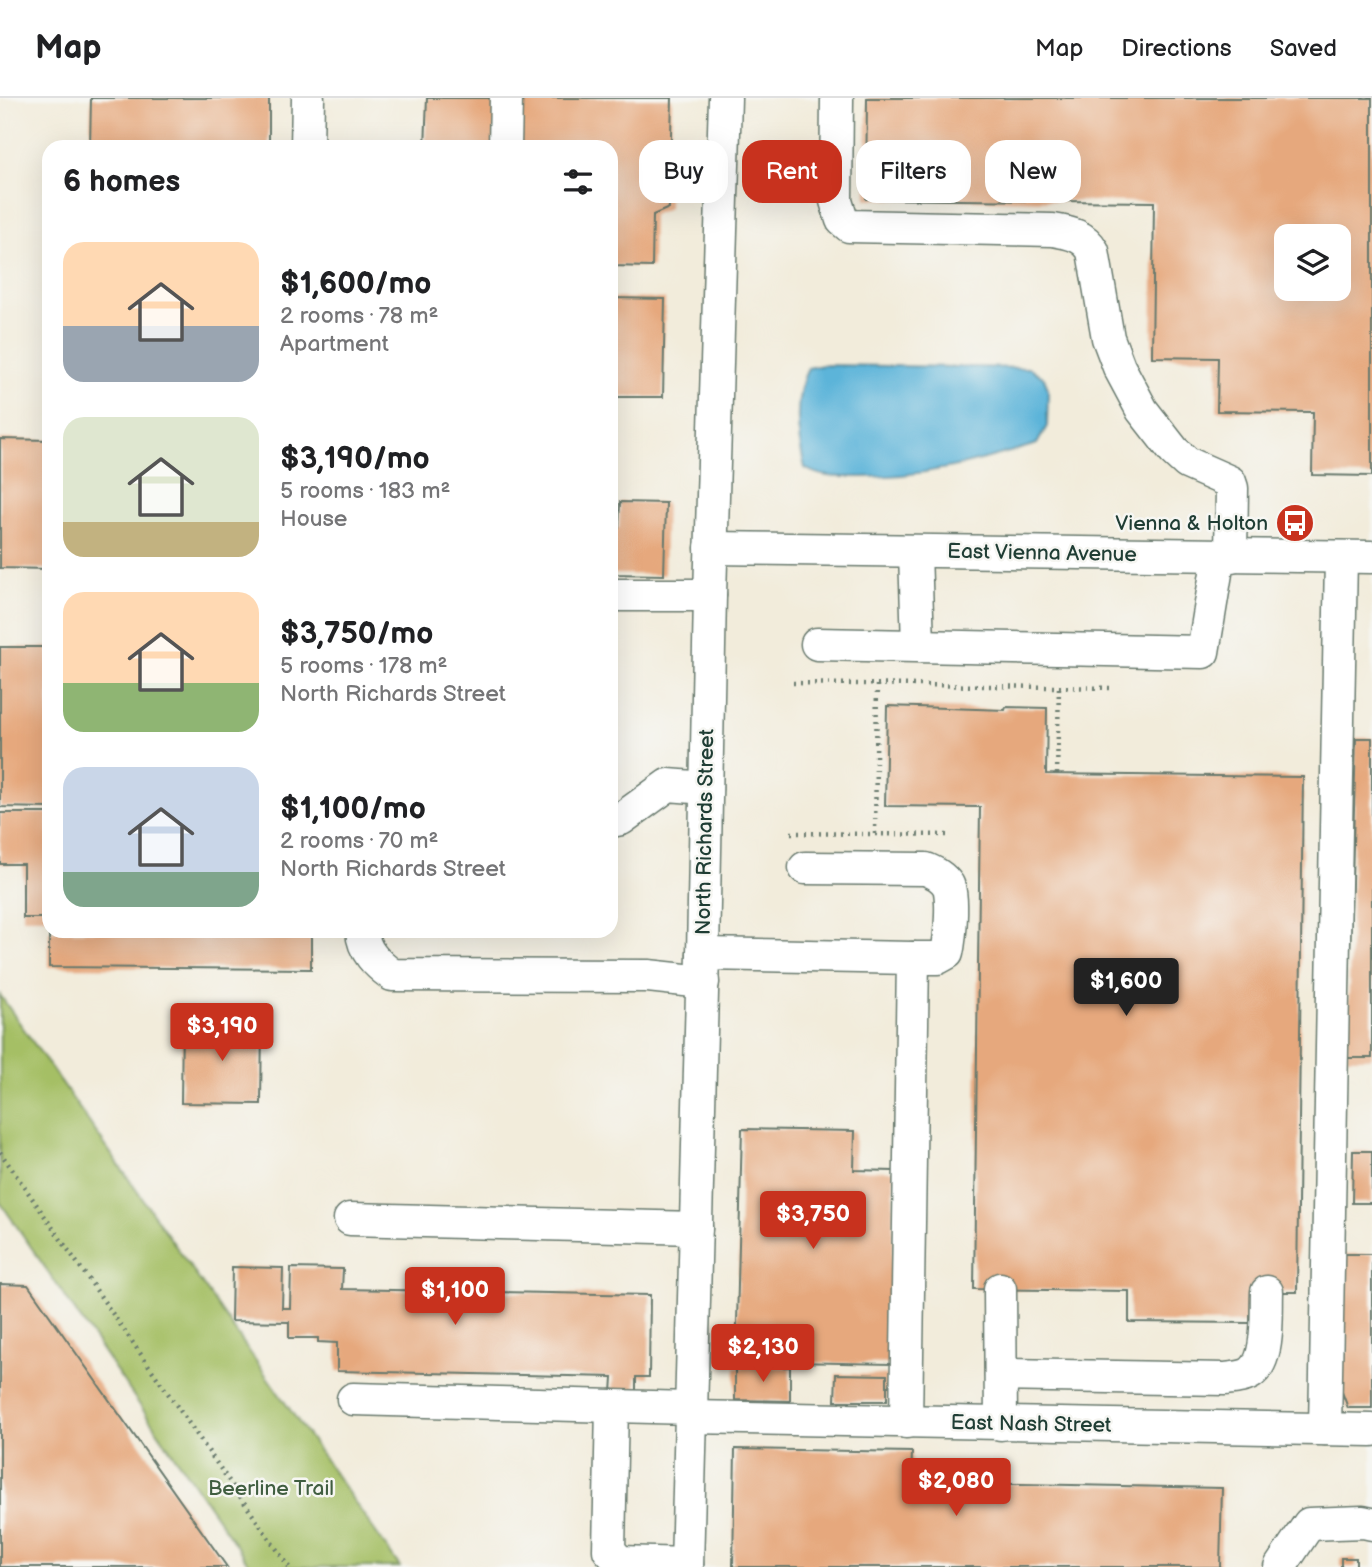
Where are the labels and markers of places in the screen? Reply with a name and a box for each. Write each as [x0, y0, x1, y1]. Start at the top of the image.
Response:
bus stop icon: Vienna & Holton [1274, 502, 1316, 544]
place label: Vienna & Holton [1115, 511, 1268, 536]
pin: $1,600 [1069, 958, 1183, 1018]
pin: $3,190 [165, 1004, 279, 1063]
pin: $3,750 [756, 1192, 870, 1251]
pin: $1,100 [398, 1268, 512, 1327]
pin: $2,130 [706, 1324, 820, 1384]
pin: $2,080 [899, 1458, 1013, 1518]

